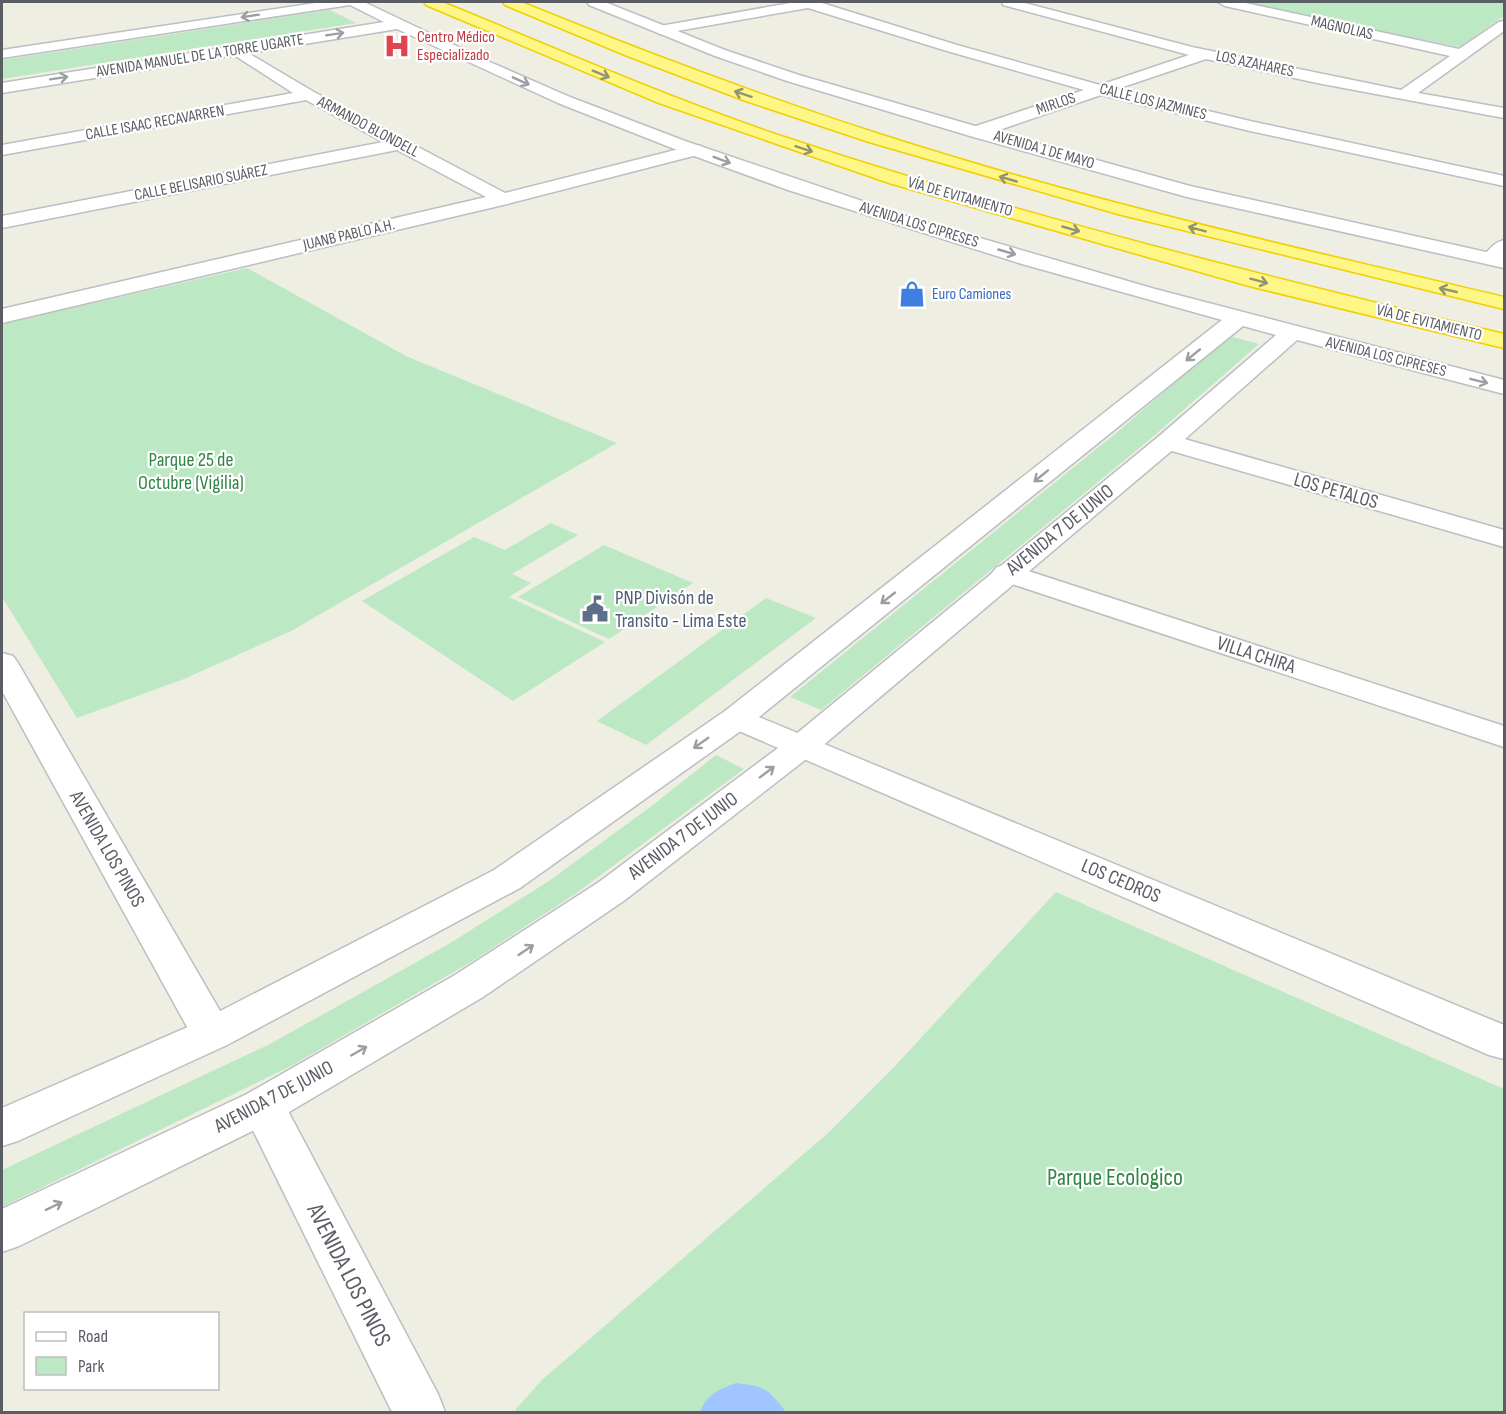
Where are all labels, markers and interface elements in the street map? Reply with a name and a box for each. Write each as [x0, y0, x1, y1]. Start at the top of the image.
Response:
one-way arrow [241, 11, 260, 22]
street label: MAGNOLIAS [1309, 12, 1375, 44]
one-way arrow [324, 28, 344, 39]
place label: Centro Médico Especializado [417, 28, 495, 65]
street label: AVENIDA MANUEL DE LA TORRE UGARTE [94, 30, 305, 82]
hospital icon: Centro Médico Especializado [382, 31, 412, 61]
street label: LOS AZAHARES [1214, 46, 1296, 82]
one-way arrow [591, 69, 610, 80]
one-way arrow [49, 73, 69, 84]
one-way arrow [511, 76, 529, 87]
street label: CALLE LOS JAZMINES [1097, 80, 1209, 125]
one-way arrow [734, 87, 753, 98]
street label: MIRLOS [1034, 88, 1078, 120]
street label: ARMANDO BLONDELL [313, 92, 422, 162]
street label: CALLE ISAAC RECAVARREN [84, 101, 226, 145]
street label: AVENIDA 1 DE MAYO [991, 126, 1097, 173]
one-way arrow [794, 144, 812, 155]
one-way arrow [712, 155, 731, 166]
street label: CALLE BELISARIO SUÁREZ [133, 161, 270, 205]
street label: VÍA DE EVITAMIENTO [905, 173, 1015, 221]
one-way arrow [999, 173, 1018, 184]
street label: AVENIDA LOS CIPRESES [856, 198, 981, 252]
street label: JUANB PABLO A.H. [300, 215, 397, 255]
one-way arrow [1061, 223, 1080, 235]
one-way arrow [1188, 223, 1207, 235]
one-way arrow [997, 247, 1016, 258]
one-way arrow [1249, 275, 1268, 287]
shop icon: Euro Camiones [897, 279, 927, 309]
one-way arrow [1438, 283, 1457, 295]
place label: Euro Camiones [932, 285, 1012, 304]
street label: VÍA DE EVITAMIENTO [1374, 301, 1484, 345]
street label: AVENIDA LOS CIPRESES [1323, 333, 1448, 381]
one-way arrow [1185, 348, 1201, 361]
one-way arrow [1469, 375, 1488, 387]
park label: Parque 25 de Octubre (Vigilia) [138, 448, 244, 495]
street label: LOS PETALOS [1291, 468, 1381, 514]
one-way arrow [1033, 470, 1049, 483]
street label: AVENIDA 7 DE JUNIO [1001, 479, 1119, 581]
place label: PNP Divisón de Transito - Lima Este [615, 586, 746, 633]
one-way arrow [880, 591, 896, 604]
public building icon: PNP Divisón de Transito - Lima Este [580, 594, 610, 624]
street label: VILLA CHIRA [1214, 631, 1299, 679]
one-way arrow [693, 737, 710, 749]
one-way arrow [759, 766, 775, 778]
street label: AVENIDA LOS PINOS [64, 786, 150, 911]
street label: AVENIDA 7 DE JUNIO [623, 787, 743, 886]
street label: LOS CEDROS [1078, 854, 1164, 908]
one-way arrow [517, 944, 533, 956]
one-way arrow [350, 1045, 367, 1057]
street label: AVENIDA 7 DE JUNIO [210, 1056, 338, 1139]
park label: Parque Ecologico [1047, 1163, 1183, 1192]
street label: AVENIDA LOS PINOS [300, 1198, 397, 1351]
one-way arrow [45, 1199, 63, 1211]
legend [24, 1312, 219, 1390]
text: Road [78, 1326, 108, 1347]
text: Park [78, 1356, 104, 1377]

